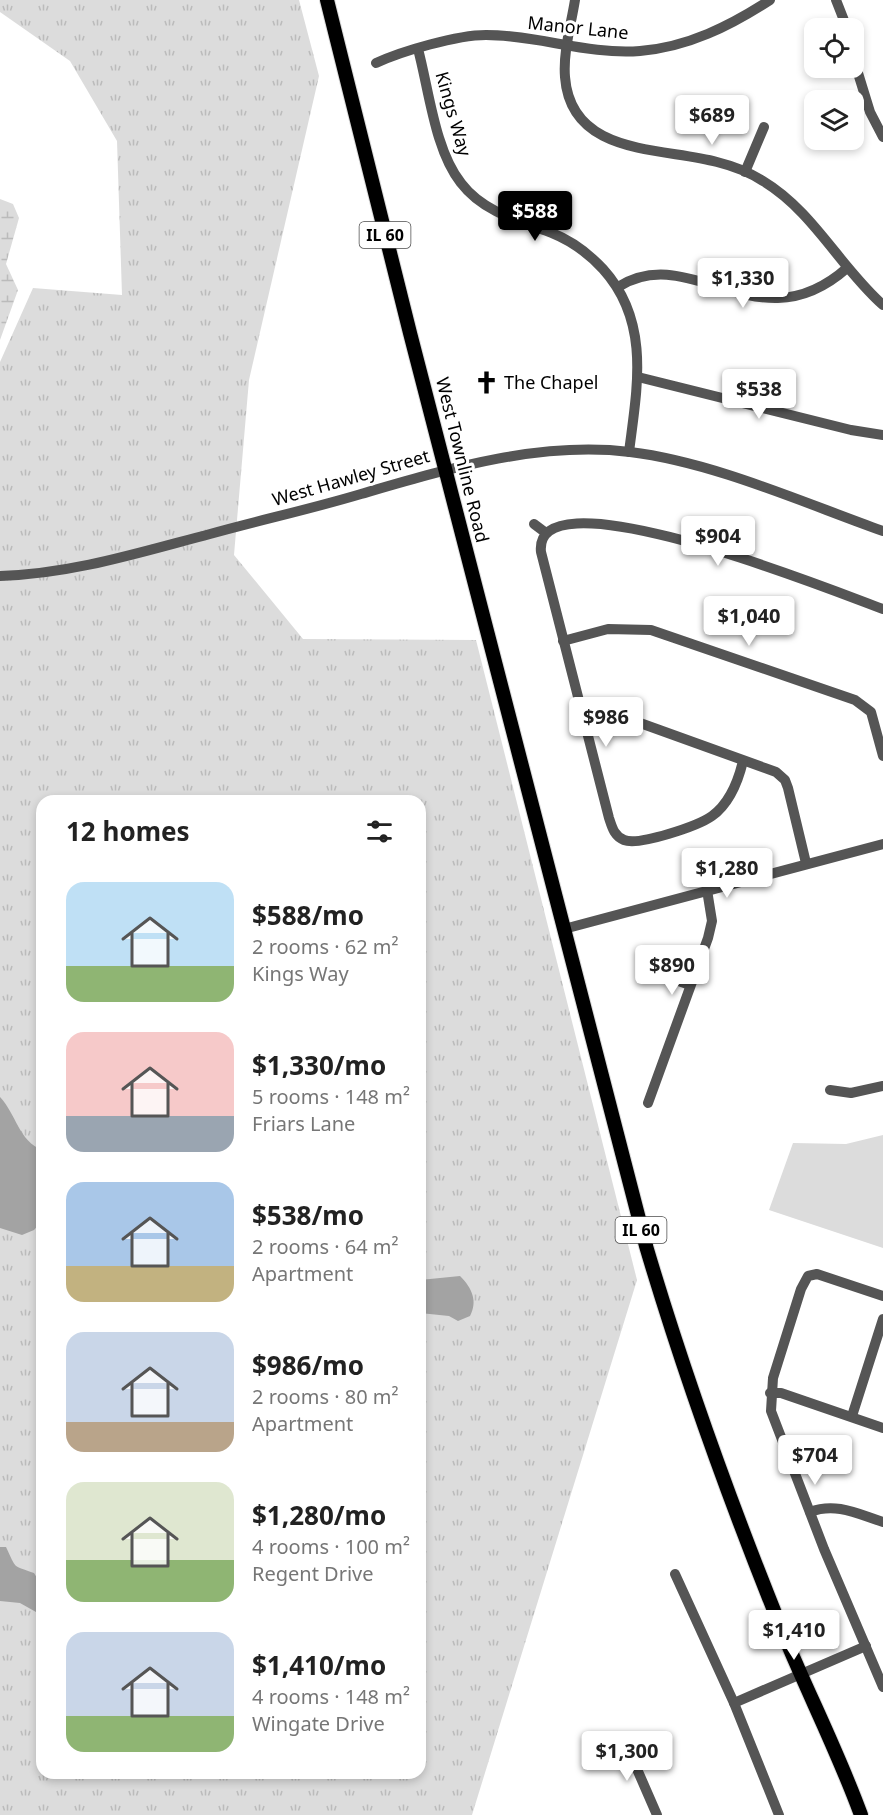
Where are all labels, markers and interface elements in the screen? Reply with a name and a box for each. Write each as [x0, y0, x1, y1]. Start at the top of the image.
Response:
street label: Manor Lane [526, 10, 630, 44]
map controls [804, 18, 864, 150]
button: locate [804, 18, 864, 78]
street label: Kings Way [430, 69, 478, 160]
button: layers [804, 90, 864, 150]
pin: $689 [676, 95, 748, 146]
text: $689 [689, 101, 735, 128]
pin: $588 [499, 191, 571, 242]
text: $588 [512, 197, 558, 224]
road number: IL 60 [360, 222, 410, 248]
pin: $1,330 [694, 258, 792, 309]
text: $1,330 [712, 264, 774, 291]
pin: $538 [723, 369, 795, 420]
church icon: The Chapel [473, 370, 499, 396]
place label: The Chapel [504, 370, 598, 394]
street label: West Townline Road [431, 375, 495, 545]
text: $538 [736, 375, 782, 402]
street label: West Hawley Street [269, 443, 433, 511]
pin: $904 [682, 516, 754, 567]
text: $904 [695, 522, 741, 549]
pin: $1,040 [700, 596, 798, 647]
text: $1,040 [718, 602, 780, 629]
pin: $986 [570, 697, 642, 748]
text: $986 [583, 703, 629, 730]
text: 12 homes [66, 813, 190, 849]
icon: filters [363, 815, 396, 848]
pin: $1,280 [678, 848, 776, 899]
text: $1,280 [696, 854, 758, 881]
text: $588/mo [252, 897, 364, 933]
icon: home [114, 906, 186, 978]
text: 2 rooms · 62 m² [252, 933, 399, 960]
pin: $890 [636, 945, 708, 996]
text: $890 [649, 951, 695, 978]
text: Kings Way [252, 960, 349, 987]
text: $1,330/mo [252, 1047, 386, 1083]
icon: home [114, 1056, 186, 1128]
text: 5 rooms · 148 m² [252, 1083, 410, 1110]
text: Friars Lane [252, 1110, 355, 1137]
text: $538/mo [252, 1197, 364, 1233]
icon: home [114, 1206, 186, 1278]
road number: IL 60 [616, 1217, 666, 1243]
text: 2 rooms · 64 m² [252, 1233, 399, 1260]
text: Apartment [252, 1260, 353, 1287]
text: $986/mo [252, 1347, 364, 1383]
icon: home [114, 1356, 186, 1428]
text: 2 rooms · 80 m² [252, 1383, 399, 1410]
text: Apartment [252, 1410, 353, 1437]
pin: $704 [779, 1435, 851, 1486]
text: $704 [792, 1441, 838, 1468]
text: $1,280/mo [252, 1497, 386, 1533]
icon: home [114, 1506, 186, 1578]
text: 4 rooms · 100 m² [252, 1533, 410, 1560]
text: Regent Drive [252, 1560, 374, 1587]
pin: $1,410 [745, 1610, 843, 1661]
text: $1,410 [763, 1616, 825, 1643]
text: $1,410/mo [252, 1647, 386, 1683]
icon: home [114, 1656, 186, 1728]
text: 4 rooms · 148 m² [252, 1683, 410, 1710]
text: Wingate Drive [252, 1710, 385, 1737]
pin: $1,300 [578, 1731, 676, 1782]
text: $1,300 [596, 1737, 658, 1764]

